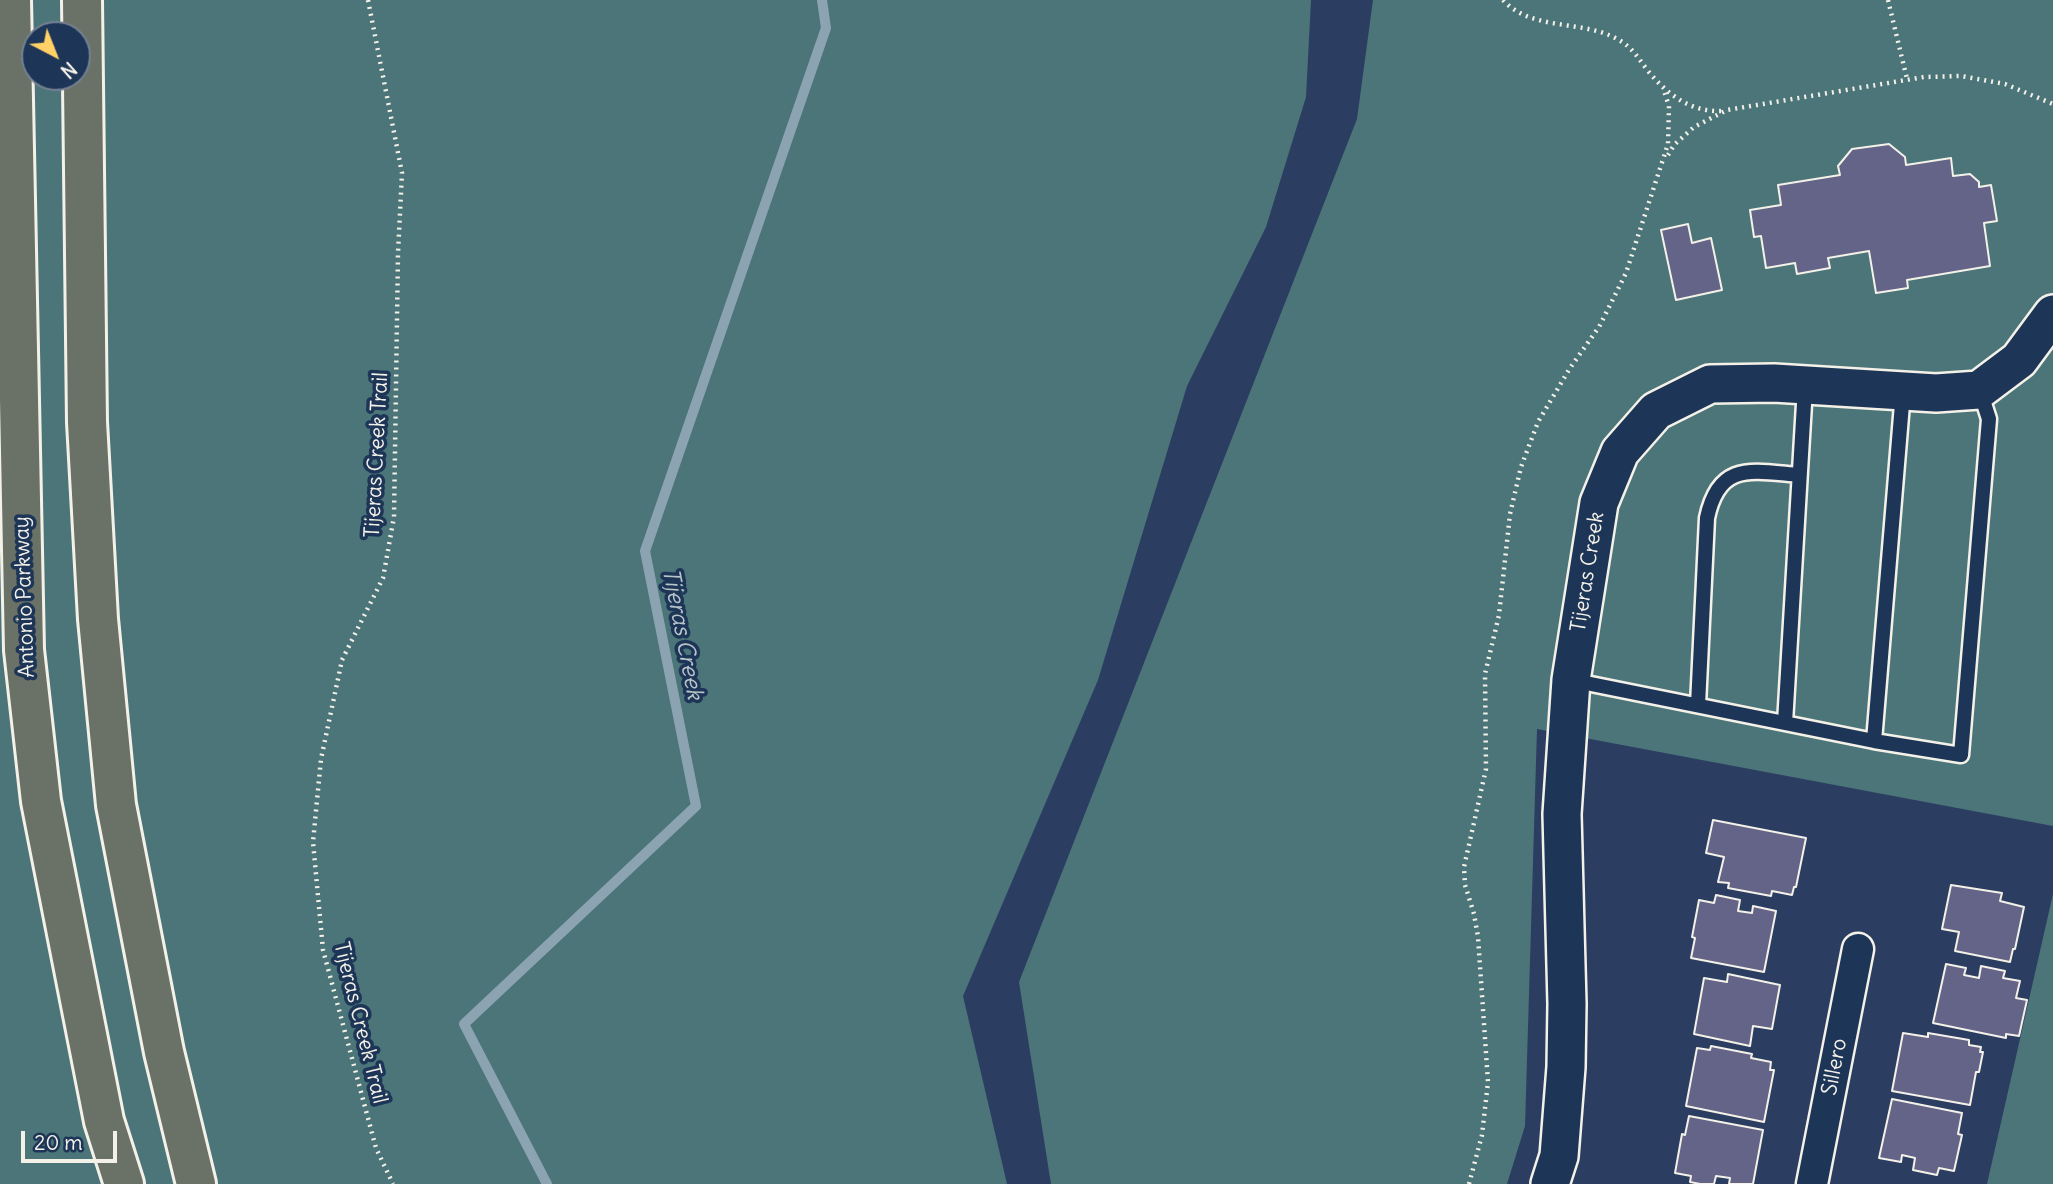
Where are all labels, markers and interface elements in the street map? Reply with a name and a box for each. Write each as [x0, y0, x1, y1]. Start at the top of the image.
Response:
north arrow [21, 21, 91, 91]
text: N [56, 57, 82, 83]
street label: Tijeras Creek Trail [360, 372, 394, 538]
street label: Tijeras Creek [1566, 510, 1610, 634]
street label: Antonio Parkway [10, 516, 40, 678]
water label: Tijeras Creek [656, 566, 708, 702]
street label: Tijeras Creek Trail [328, 939, 392, 1107]
street label: Sillero [1817, 1036, 1853, 1098]
scale bar [24, 1118, 121, 1162]
text: 20 m [34, 1129, 83, 1156]

